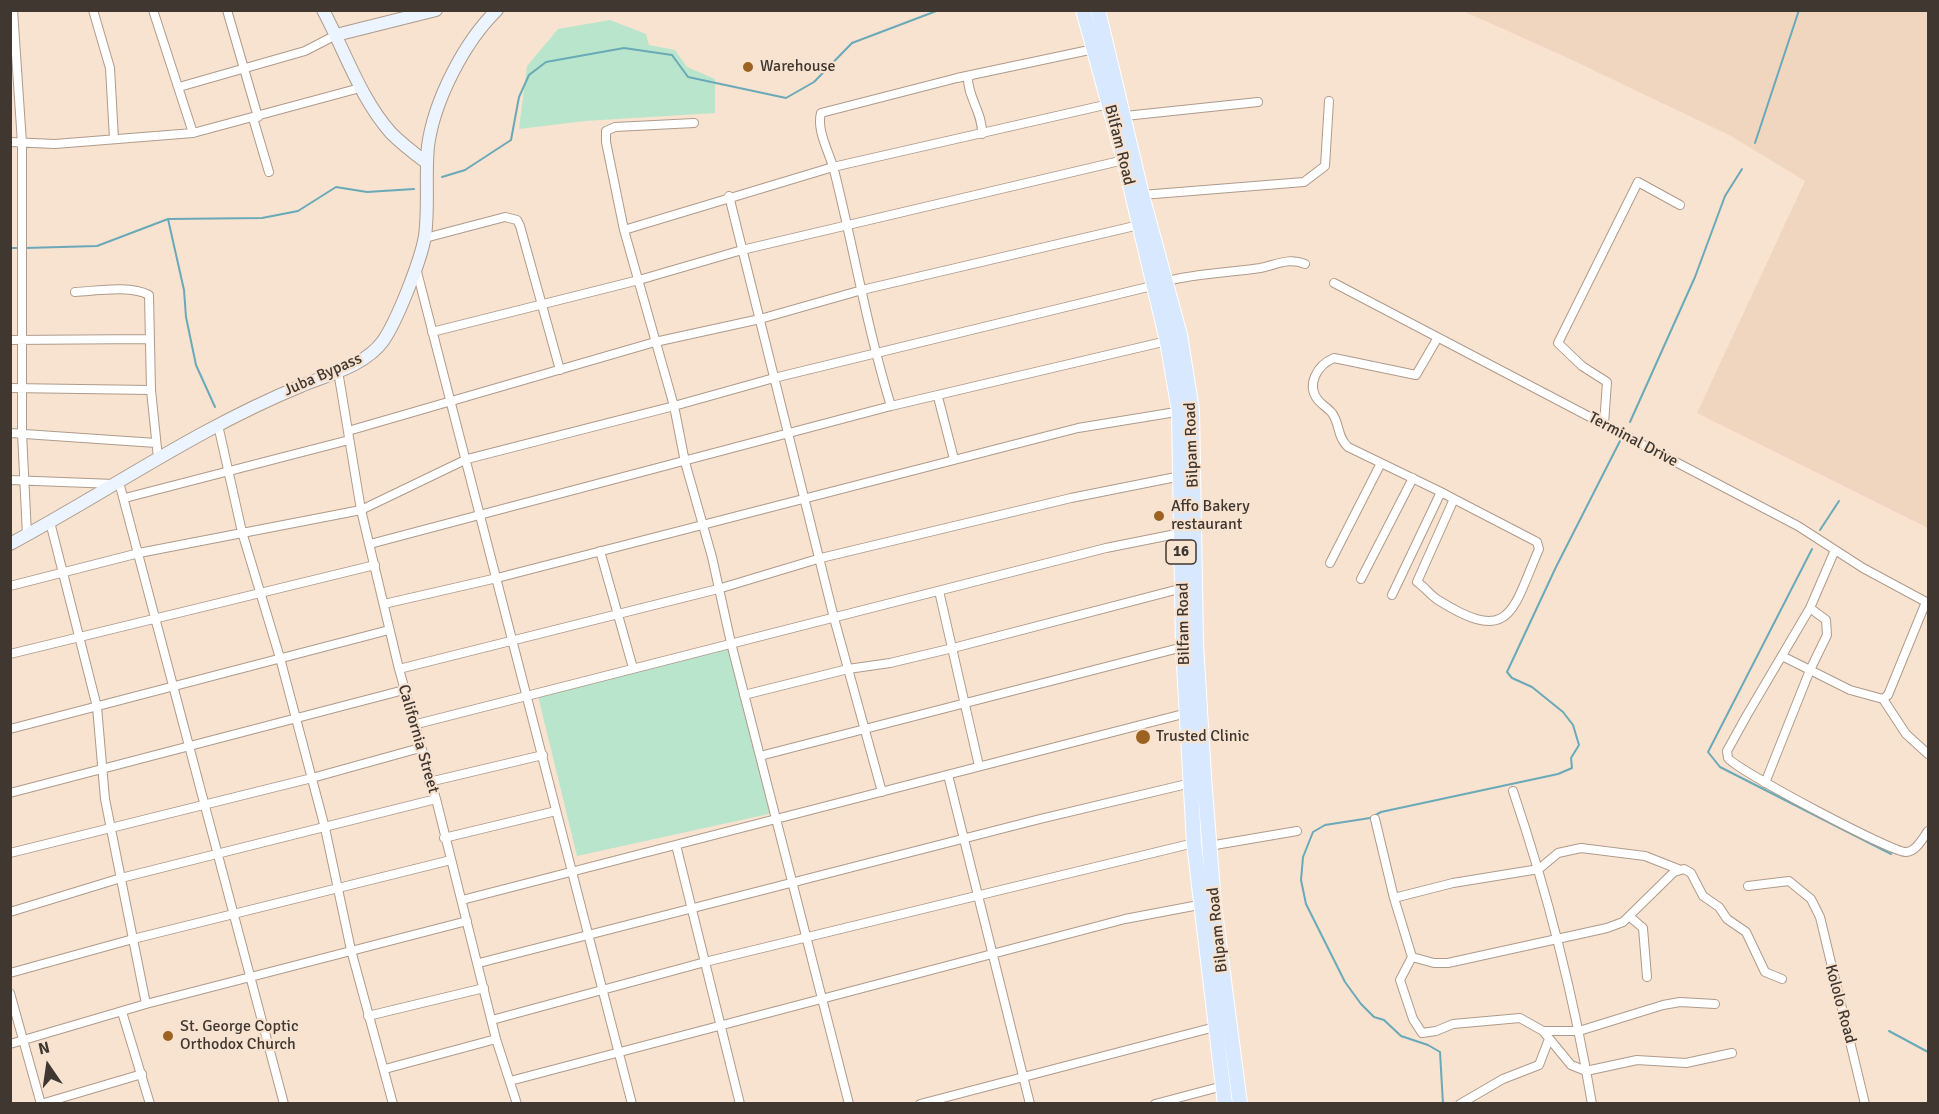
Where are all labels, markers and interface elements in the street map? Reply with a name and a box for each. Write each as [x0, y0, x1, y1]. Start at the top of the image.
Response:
place label: Warehouse [760, 57, 836, 77]
marker: Warehouse [741, 60, 755, 74]
street label: Bilfam Road [1100, 103, 1138, 187]
street label: Juba Bypass [281, 349, 365, 401]
street label: Bilpam Road [1181, 402, 1203, 488]
street label: Terminal Drive [1585, 408, 1681, 472]
place label: Affo Bakery restaurant [1171, 497, 1250, 535]
marker: Affo Bakery restaurant [1152, 509, 1166, 523]
road number: 16 [1166, 540, 1196, 564]
street label: Bilfam Road [1174, 583, 1194, 665]
street label: California Street [393, 682, 443, 796]
place label: Trusted Clinic [1156, 727, 1249, 747]
marker: Trusted Clinic [1134, 728, 1152, 746]
street label: Bilpam Road [1204, 886, 1232, 974]
street label: Kololo Road [1820, 962, 1860, 1046]
place label: St. George Coptic Orthodox Church [180, 1017, 298, 1055]
marker: St. George Coptic Orthodox Church [161, 1029, 175, 1043]
north arrow [18, 1036, 78, 1096]
text: N [36, 1037, 52, 1059]

